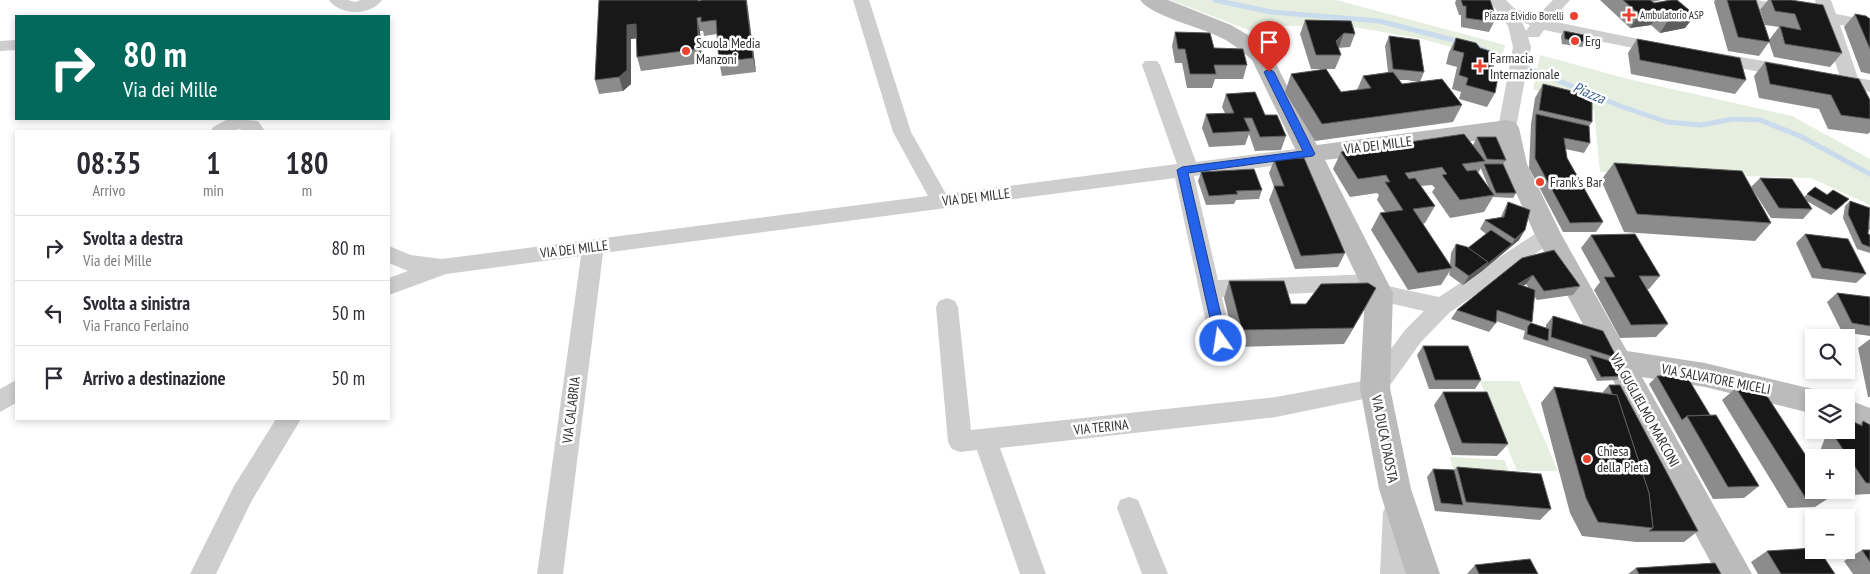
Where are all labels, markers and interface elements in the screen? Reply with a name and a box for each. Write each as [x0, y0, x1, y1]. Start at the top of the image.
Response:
marker: Ambulatorio ASP [1622, 8, 1636, 22]
place label: Ambulatorio ASP [1640, 8, 1704, 22]
place label: Piazza Elvidio Borelli [1484, 9, 1564, 23]
marker: Piazza Elvidio Borelli [1568, 10, 1580, 22]
pin [1248, 21, 1290, 72]
icon: arrive [1255, 28, 1283, 56]
text: 80 m [123, 31, 187, 77]
place label: Erg [1585, 32, 1601, 50]
place label: Scuola Media Manzoni [696, 34, 760, 68]
icon: right [40, 35, 105, 100]
marker: Erg [1569, 35, 1581, 47]
marker: Scuola Media Manzoni [680, 45, 692, 57]
place label: Farmacia Internazionale [1490, 49, 1560, 83]
marker: Farmacia Internazionale [1474, 60, 1486, 72]
text: Via dei Mille [123, 75, 218, 103]
water label: Piazza [1570, 77, 1609, 108]
street label: VIA DEI MILLE [1342, 132, 1413, 158]
text: 08:35 [77, 143, 141, 182]
text: 1 [206, 143, 221, 182]
text: 180 [285, 143, 328, 182]
place label: Frank's Bar [1550, 173, 1602, 191]
marker: Frank's Bar [1534, 176, 1546, 188]
text: Arrivo [93, 180, 125, 200]
text: min [203, 180, 224, 200]
text: m [302, 180, 312, 200]
street label: VIA DEI MILLE [940, 184, 1011, 210]
text: Svolta a destra [83, 226, 183, 250]
icon: right [40, 234, 68, 262]
text: 80 m [332, 236, 365, 260]
street label: VIA DEI MILLE [538, 236, 609, 262]
text: Via dei Mille [83, 250, 152, 270]
text: Svolta a sinistra [83, 291, 190, 315]
icon: left [40, 299, 68, 327]
text: 50 m [332, 301, 365, 325]
position arrow [1194, 314, 1246, 366]
text: Via Franco Ferlaino [83, 315, 189, 335]
map controls [1805, 329, 1855, 559]
button: search [1805, 329, 1855, 379]
street label: VIA GUGLIELMO MARCONI [1606, 349, 1684, 470]
street label: VIA SALVATORE MICELI [1659, 359, 1772, 398]
icon: arrive [40, 364, 68, 392]
text: Arrivo a destinazione [83, 366, 226, 390]
text: 50 m [332, 366, 365, 390]
street label: VIA CALABRIA [558, 375, 584, 445]
button: layers [1805, 389, 1855, 439]
street label: VIA DUCA D'AOSTA [1367, 393, 1402, 485]
street label: VIA TERINA [1072, 415, 1130, 439]
place label: Chiesa della Pietà [1597, 442, 1649, 476]
button: + [1805, 449, 1855, 499]
marker: Chiesa della Pietà [1581, 453, 1593, 465]
button: − [1805, 509, 1855, 559]

